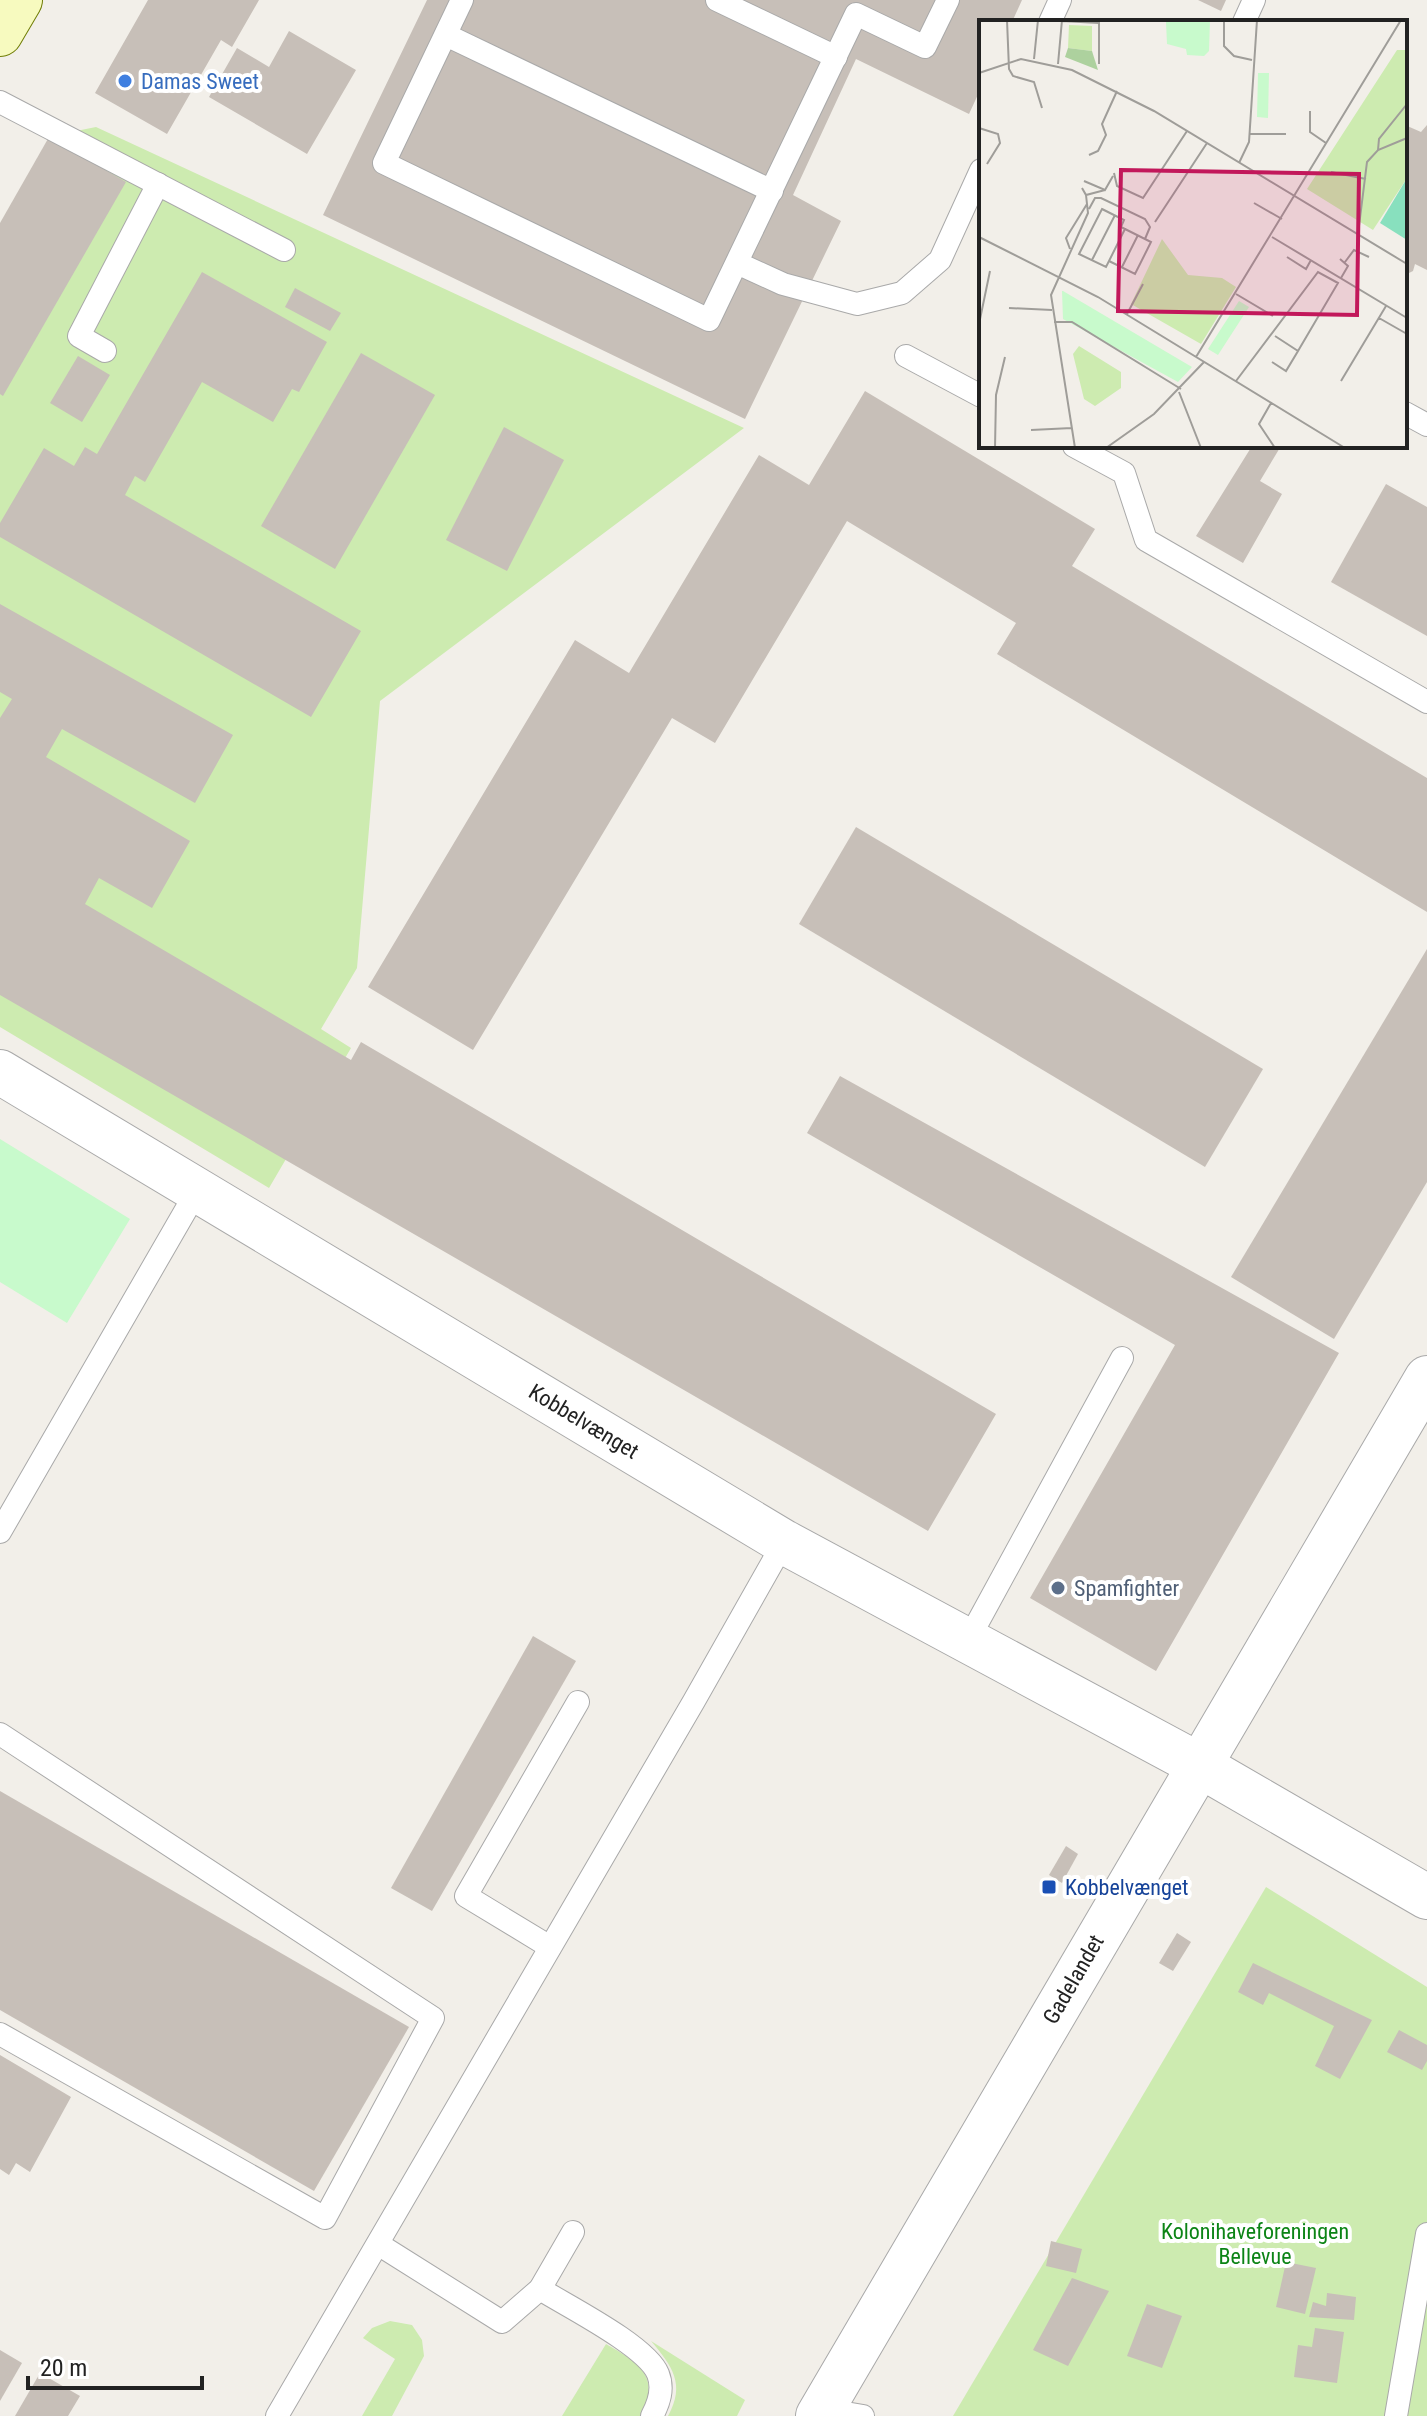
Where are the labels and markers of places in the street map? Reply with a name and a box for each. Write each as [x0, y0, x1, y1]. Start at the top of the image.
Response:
place label: Damas Sweet [141, 69, 259, 94]
marker: Damas Sweet [116, 72, 134, 90]
place label: Spamfighter [1074, 1576, 1179, 1601]
marker: Spamfighter [1049, 1579, 1067, 1597]
place label: Kobbelvænget [1065, 1875, 1189, 1900]
marker: Kobbelvænget [1040, 1878, 1058, 1896]

